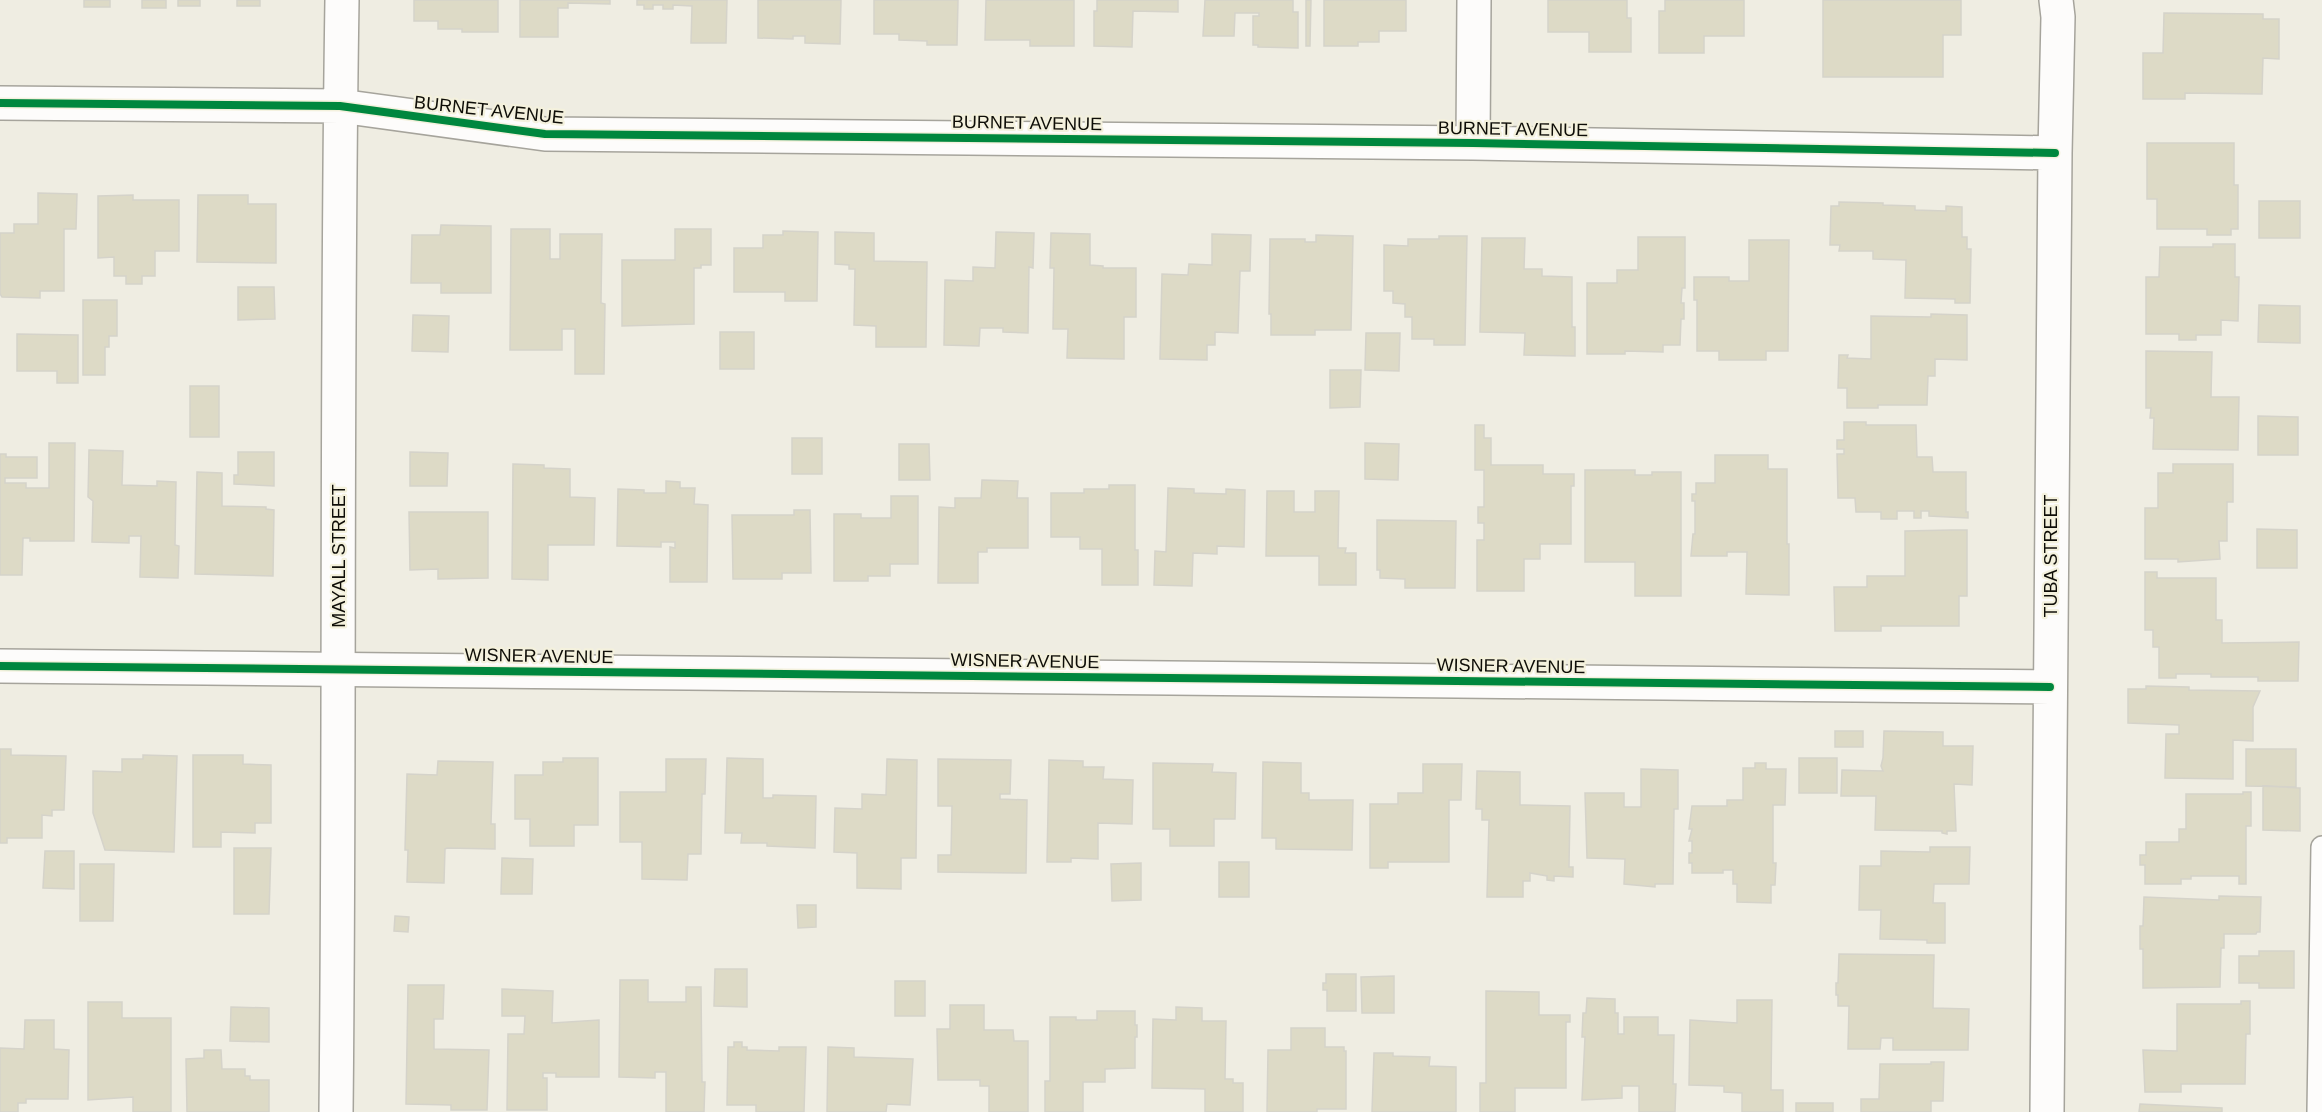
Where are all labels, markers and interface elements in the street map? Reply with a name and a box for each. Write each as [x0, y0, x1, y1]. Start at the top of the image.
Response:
street label: BURNET AVENUE [413, 92, 565, 128]
street label: BURNET AVENUE [952, 112, 1102, 134]
street label: BURNET AVENUE [1438, 118, 1588, 140]
street label: MAYALL STREET [329, 484, 349, 628]
street label: TUBA STREET [2041, 494, 2061, 618]
street label: WISNER AVENUE [464, 645, 614, 667]
street label: WISNER AVENUE [950, 650, 1100, 672]
street label: WISNER AVENUE [1436, 655, 1586, 677]

